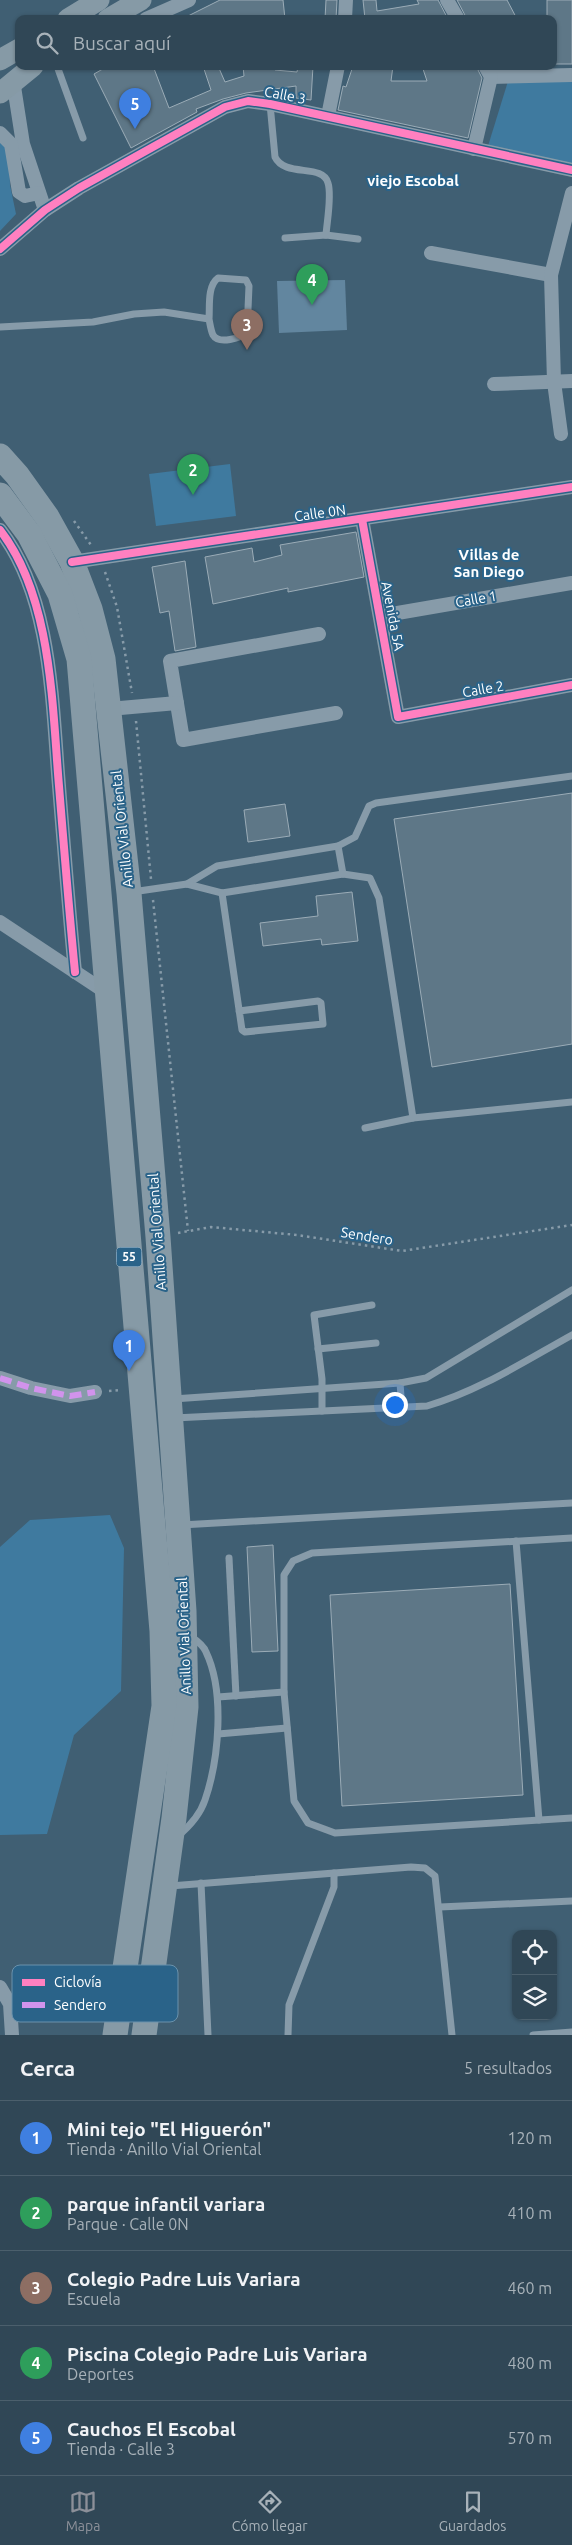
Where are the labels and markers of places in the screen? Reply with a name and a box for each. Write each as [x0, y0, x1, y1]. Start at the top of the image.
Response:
pin: 5 [119, 88, 151, 129]
pin: 4 [296, 264, 328, 305]
pin: 3 [231, 309, 263, 350]
pin: 2 [177, 454, 209, 495]
pin: 1 [113, 1330, 145, 1371]

